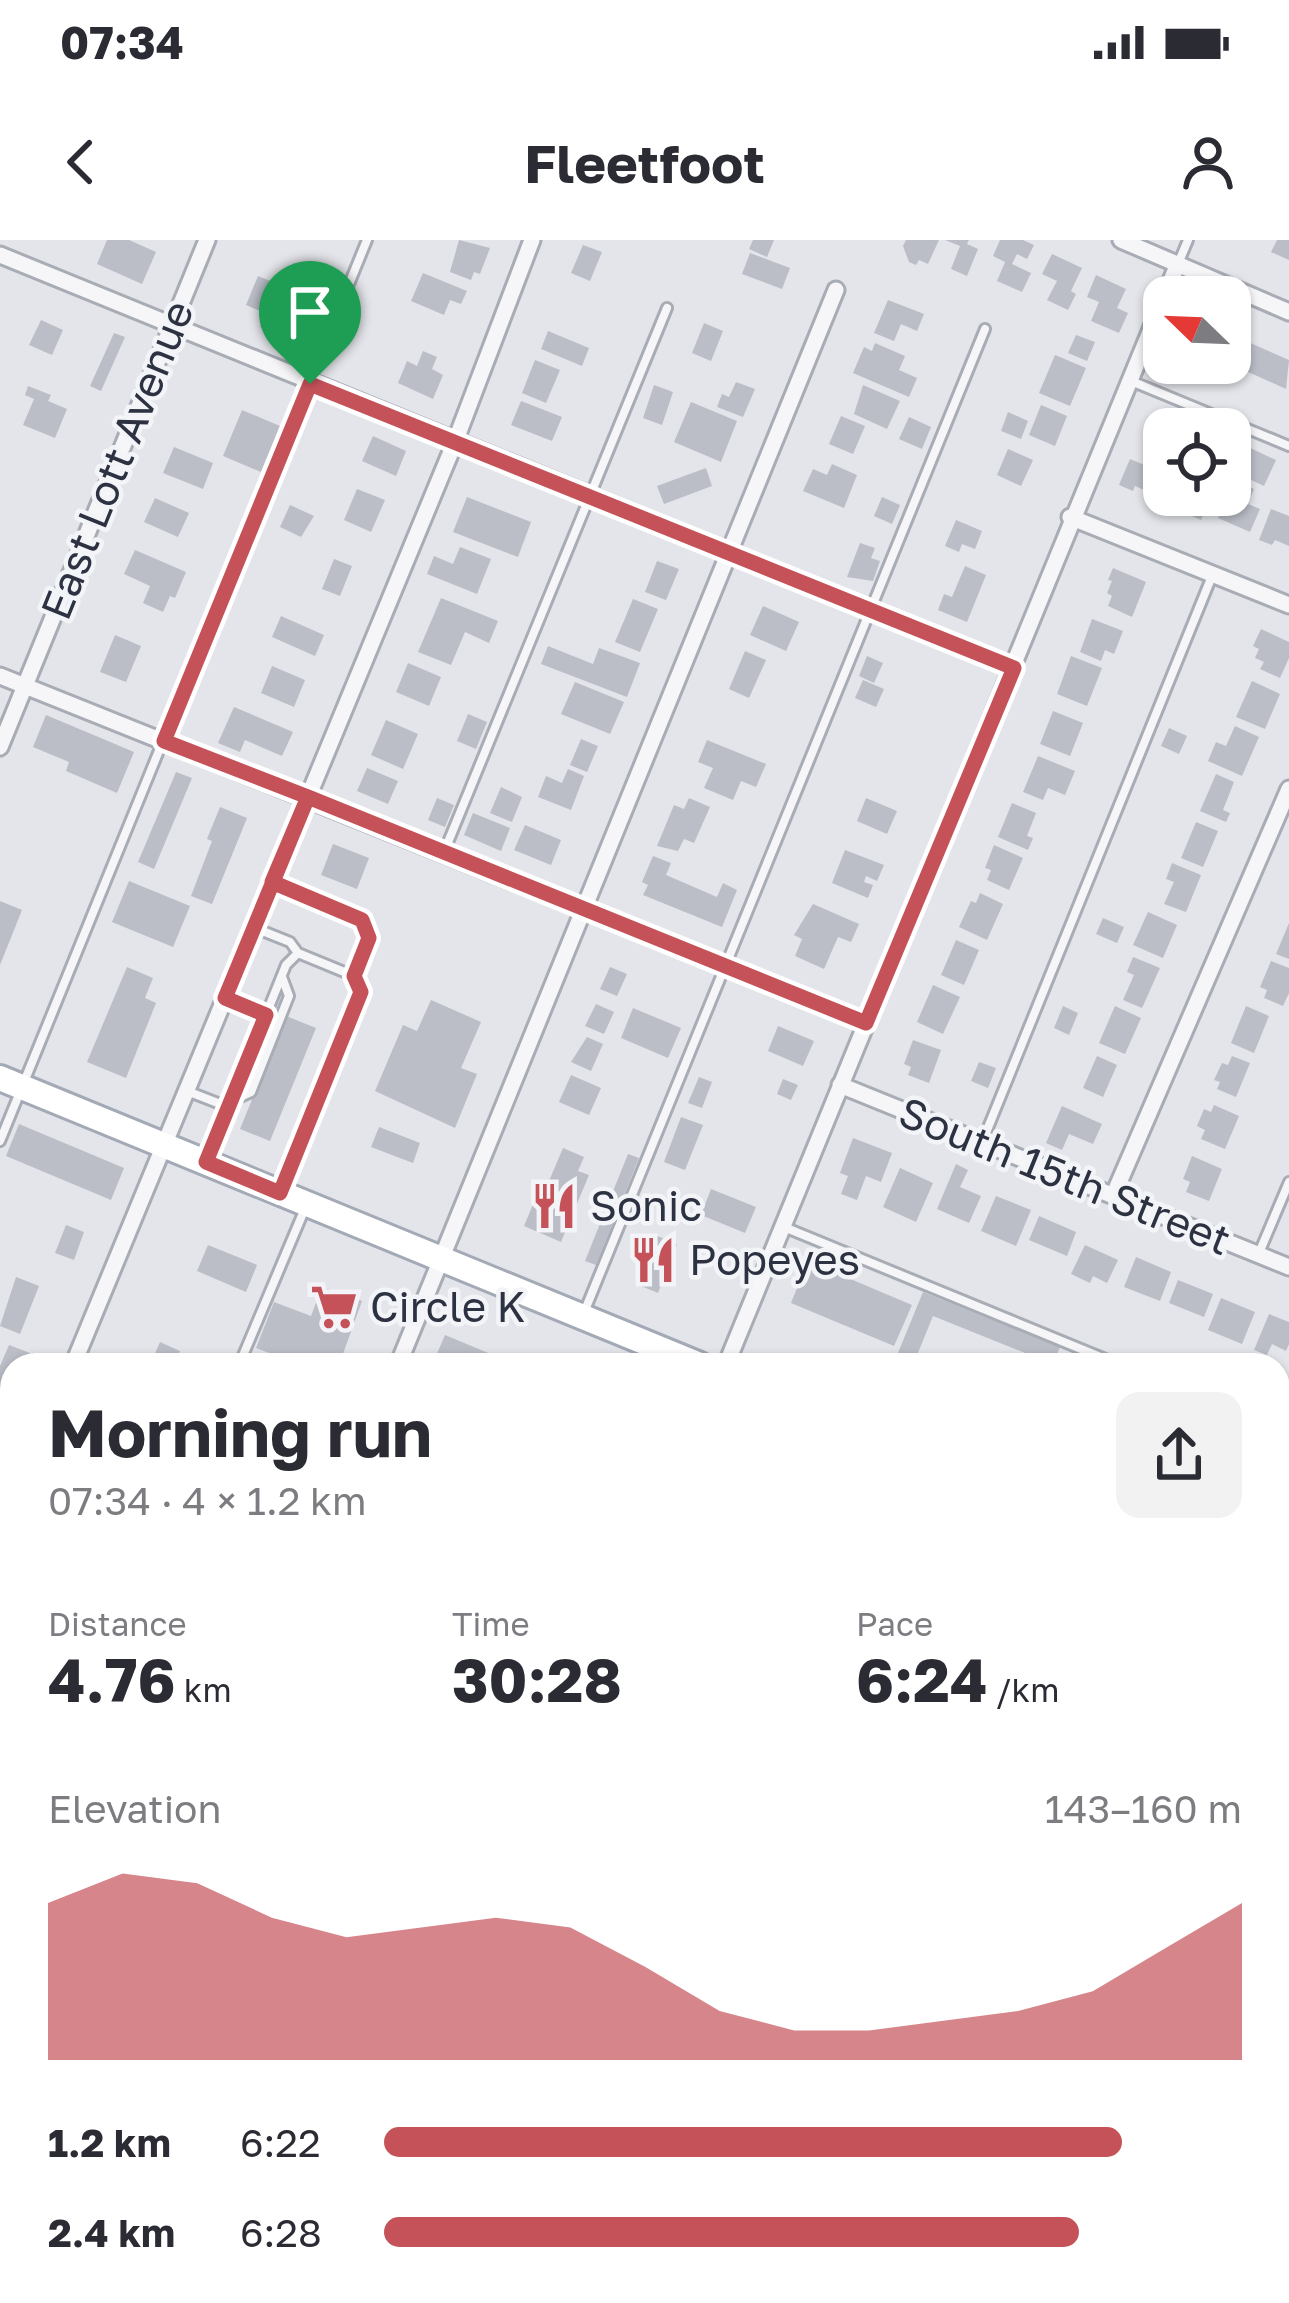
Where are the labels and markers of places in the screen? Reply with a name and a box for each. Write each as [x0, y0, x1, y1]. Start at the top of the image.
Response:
pin [259, 261, 361, 384]
place label: Sonic [590, 1180, 702, 1230]
restaurant icon: Sonic [529, 1181, 579, 1231]
place label: Popeyes [689, 1234, 860, 1284]
restaurant icon: Popeyes [628, 1235, 678, 1285]
place label: Circle K [370, 1281, 526, 1331]
supermarket icon: Circle K [309, 1282, 359, 1332]

